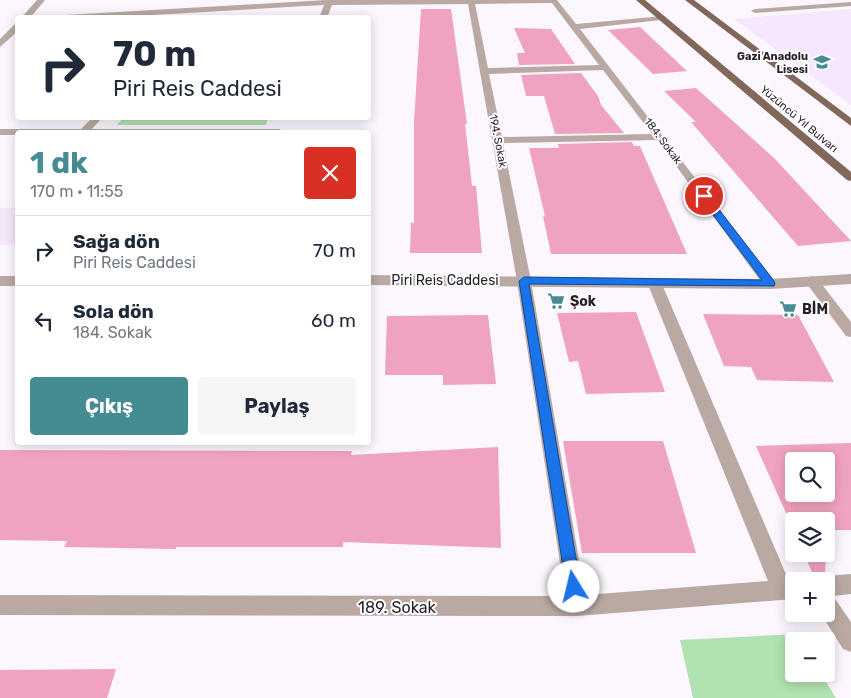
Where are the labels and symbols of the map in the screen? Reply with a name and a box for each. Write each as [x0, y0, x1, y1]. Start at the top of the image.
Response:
place label: Gazi Anadolu Lisesi [737, 50, 808, 76]
school or university icon: Gazi Anadolu Lisesi [812, 52, 832, 72]
street label: Yüzüncü Yıl Bulvarı [758, 83, 840, 155]
street label: 194. Sokak [486, 113, 510, 169]
street label: 184. Sokak [641, 115, 685, 167]
pin [683, 175, 725, 217]
street label: Piri Reis Caddesi [391, 272, 499, 289]
supermarket icon: Şok [546, 291, 566, 311]
place label: Şok [570, 293, 597, 310]
supermarket icon: BİM [778, 299, 798, 319]
place label: BİM [802, 300, 828, 318]
position arrow [547, 560, 599, 612]
street label: 189. Sokak [358, 598, 437, 617]

